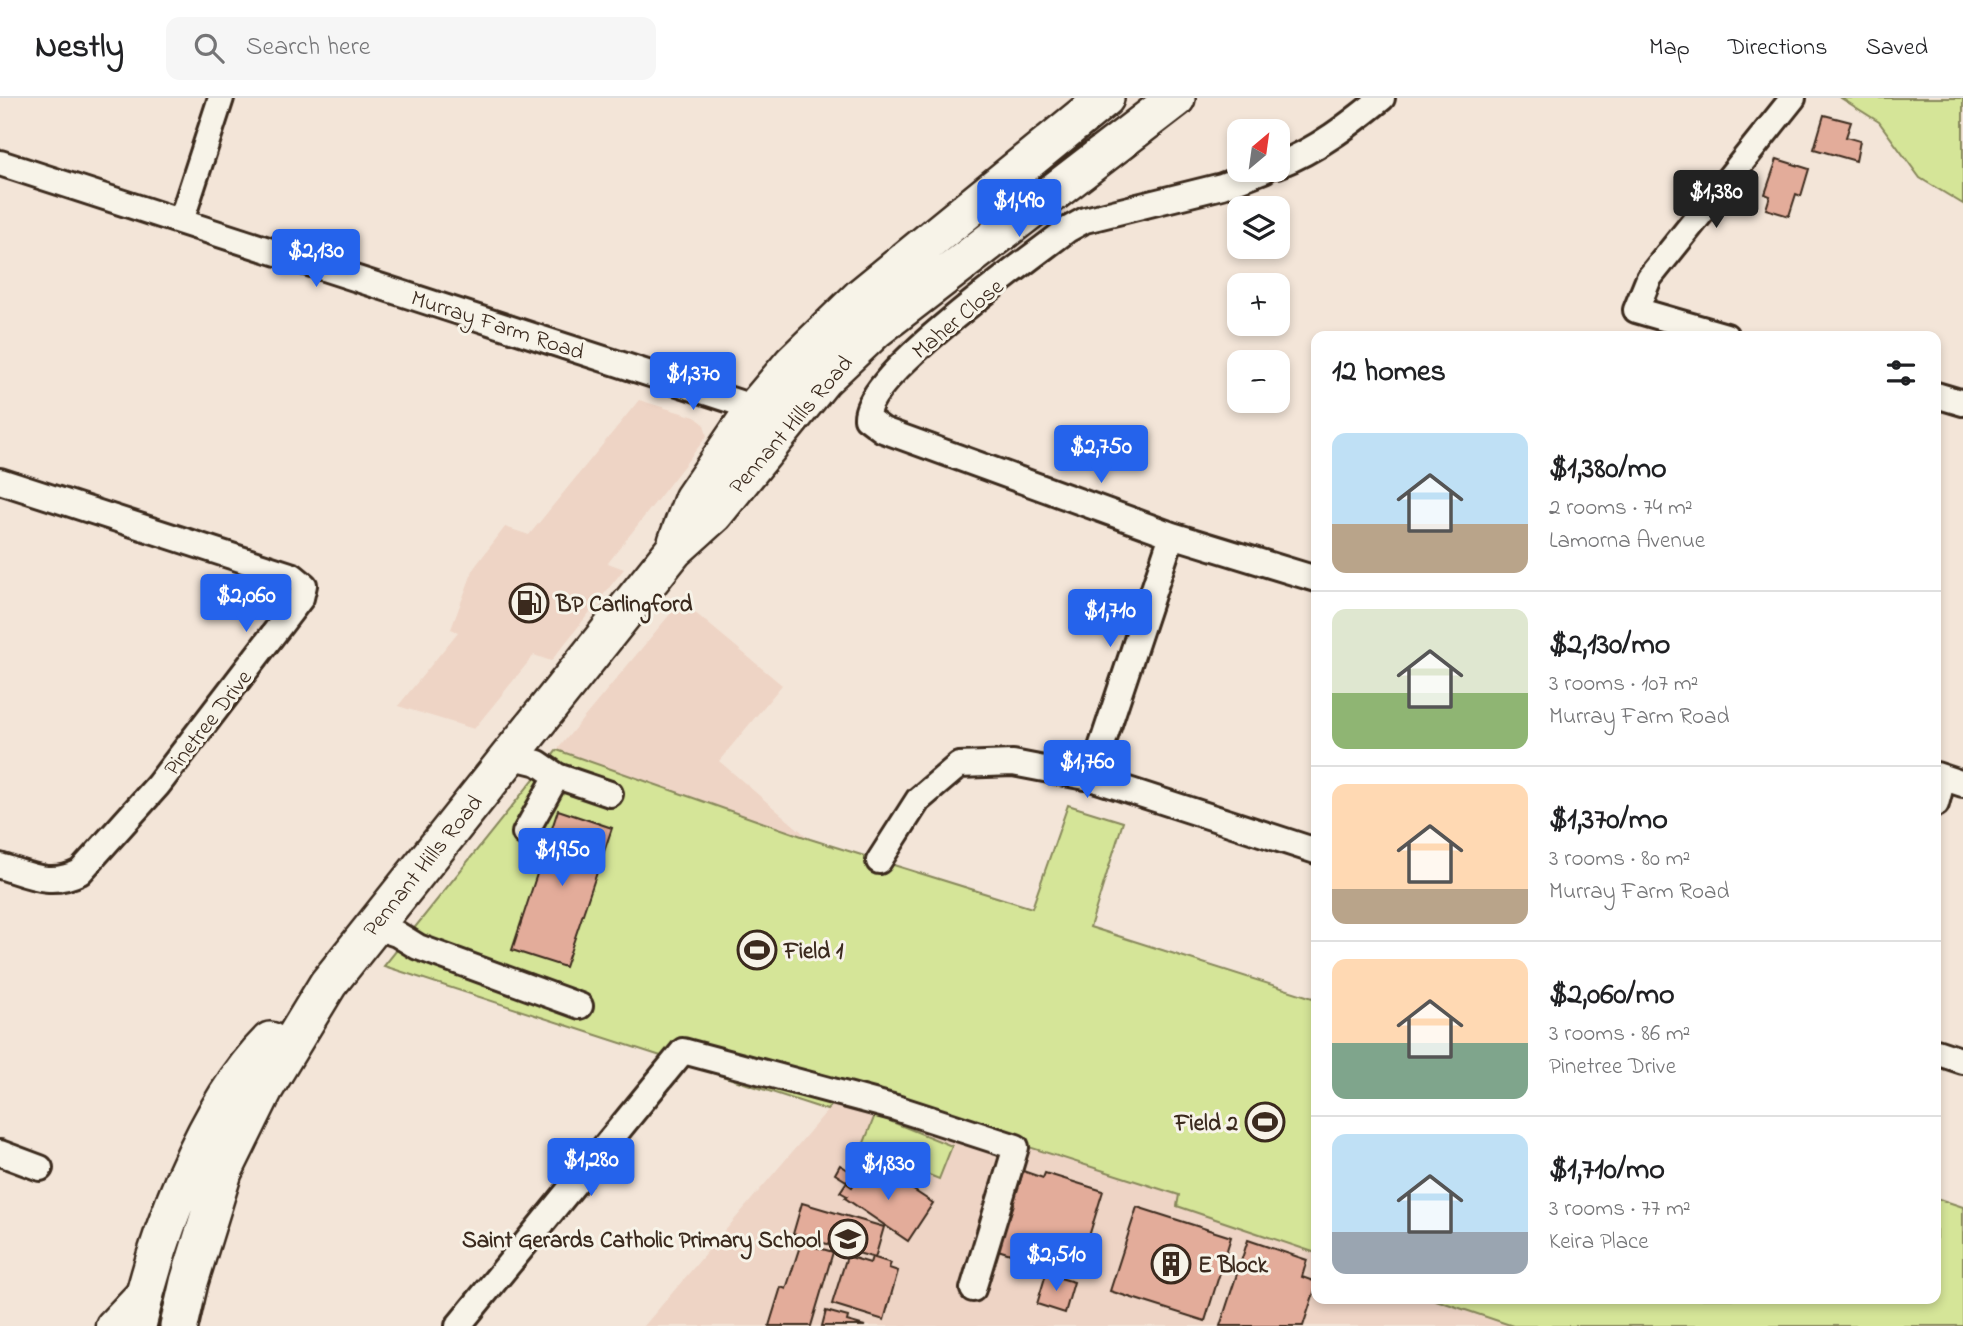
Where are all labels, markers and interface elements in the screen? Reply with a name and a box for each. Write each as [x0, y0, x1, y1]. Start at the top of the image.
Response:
search box [166, 17, 656, 80]
text: Nestly [35, 24, 124, 72]
icon: search [190, 29, 228, 67]
text: Search here [246, 29, 370, 67]
text: Map [1649, 31, 1690, 66]
text: Directions [1728, 31, 1827, 66]
text: Saved [1865, 31, 1928, 66]
north arrow [1227, 119, 1290, 182]
map controls [1227, 119, 1290, 413]
pin: $1,380 [1659, 170, 1773, 230]
text: $1,380 [1689, 176, 1743, 209]
pin: $1,490 [962, 180, 1076, 239]
text: $1,490 [993, 185, 1045, 218]
button: layers [1227, 196, 1290, 259]
pin: $2,130 [259, 230, 373, 289]
text: $2,130 [288, 235, 344, 268]
street label: Maher Close [906, 271, 1012, 368]
button: + [1227, 273, 1290, 336]
street label: Murray Farm Road [406, 283, 588, 372]
street label: Pennant Hills Road [722, 349, 862, 502]
button: − [1227, 350, 1290, 413]
text: 12 homes [1332, 351, 1446, 395]
pin: $1,370 [636, 352, 750, 412]
icon: filters [1882, 354, 1920, 392]
text: $1,370 [666, 358, 720, 391]
pin: $2,750 [1044, 426, 1158, 485]
text: $2,750 [1070, 431, 1132, 464]
text: $1,380/mo [1549, 448, 1667, 492]
icon: home [1388, 461, 1472, 545]
text: 2 rooms · 74 m² [1549, 492, 1693, 525]
text: Lamorna Avenue [1549, 525, 1705, 558]
pin: $2,060 [189, 574, 303, 634]
text: $2,060 [216, 580, 276, 613]
fuel station icon: BP Carlingford [508, 582, 550, 624]
place label: BP Carlingford [555, 589, 692, 624]
pin: $1,710 [1053, 589, 1167, 649]
text: $1,710 [1084, 595, 1136, 628]
text: $2,130/mo [1549, 624, 1670, 668]
icon: home [1388, 637, 1472, 721]
street label: Pinetree Drive [157, 663, 261, 784]
text: 3 rooms · 107 m² [1549, 668, 1698, 701]
text: Murray Farm Road [1549, 701, 1729, 734]
pin: $1,760 [1030, 740, 1144, 800]
text: $1,760 [1060, 746, 1114, 779]
street label: Pennant Hills Road [356, 788, 492, 945]
text: $1,370/mo [1549, 799, 1668, 843]
icon: home [1388, 812, 1472, 896]
pin: $1,950 [505, 828, 619, 888]
text: $1,950 [534, 834, 590, 867]
text: 3 rooms · 80 m² [1549, 843, 1690, 876]
text: Murray Farm Road [1549, 876, 1729, 909]
sports icon: Field 1 [736, 929, 778, 971]
place label: Field 1 [783, 936, 844, 969]
text: $2,060/mo [1549, 974, 1675, 1018]
icon: home [1388, 987, 1472, 1071]
text: 3 rooms · 86 m² [1549, 1018, 1690, 1051]
text: Pinetree Drive [1549, 1051, 1676, 1084]
sports icon: Field 2 [1244, 1101, 1286, 1143]
place label: Field 2 [1174, 1108, 1239, 1141]
pin: $1,280 [534, 1138, 648, 1198]
pin: $1,830 [831, 1142, 945, 1202]
text: $1,280 [563, 1144, 619, 1177]
text: $1,830 [861, 1148, 915, 1181]
text: $1,710/mo [1549, 1149, 1665, 1193]
icon: home [1388, 1162, 1472, 1246]
text: 3 rooms · 77 m² [1549, 1193, 1691, 1226]
school or university icon: Saint Gerards Catholic Primary School [827, 1218, 869, 1260]
place label: Saint Gerards Catholic Primary School [462, 1225, 821, 1260]
text: Keira Place [1549, 1226, 1649, 1259]
pin: $2,510 [999, 1234, 1113, 1293]
text: $2,510 [1026, 1239, 1086, 1272]
building icon: E Block [1150, 1243, 1192, 1285]
place label: E Block [1198, 1250, 1269, 1283]

